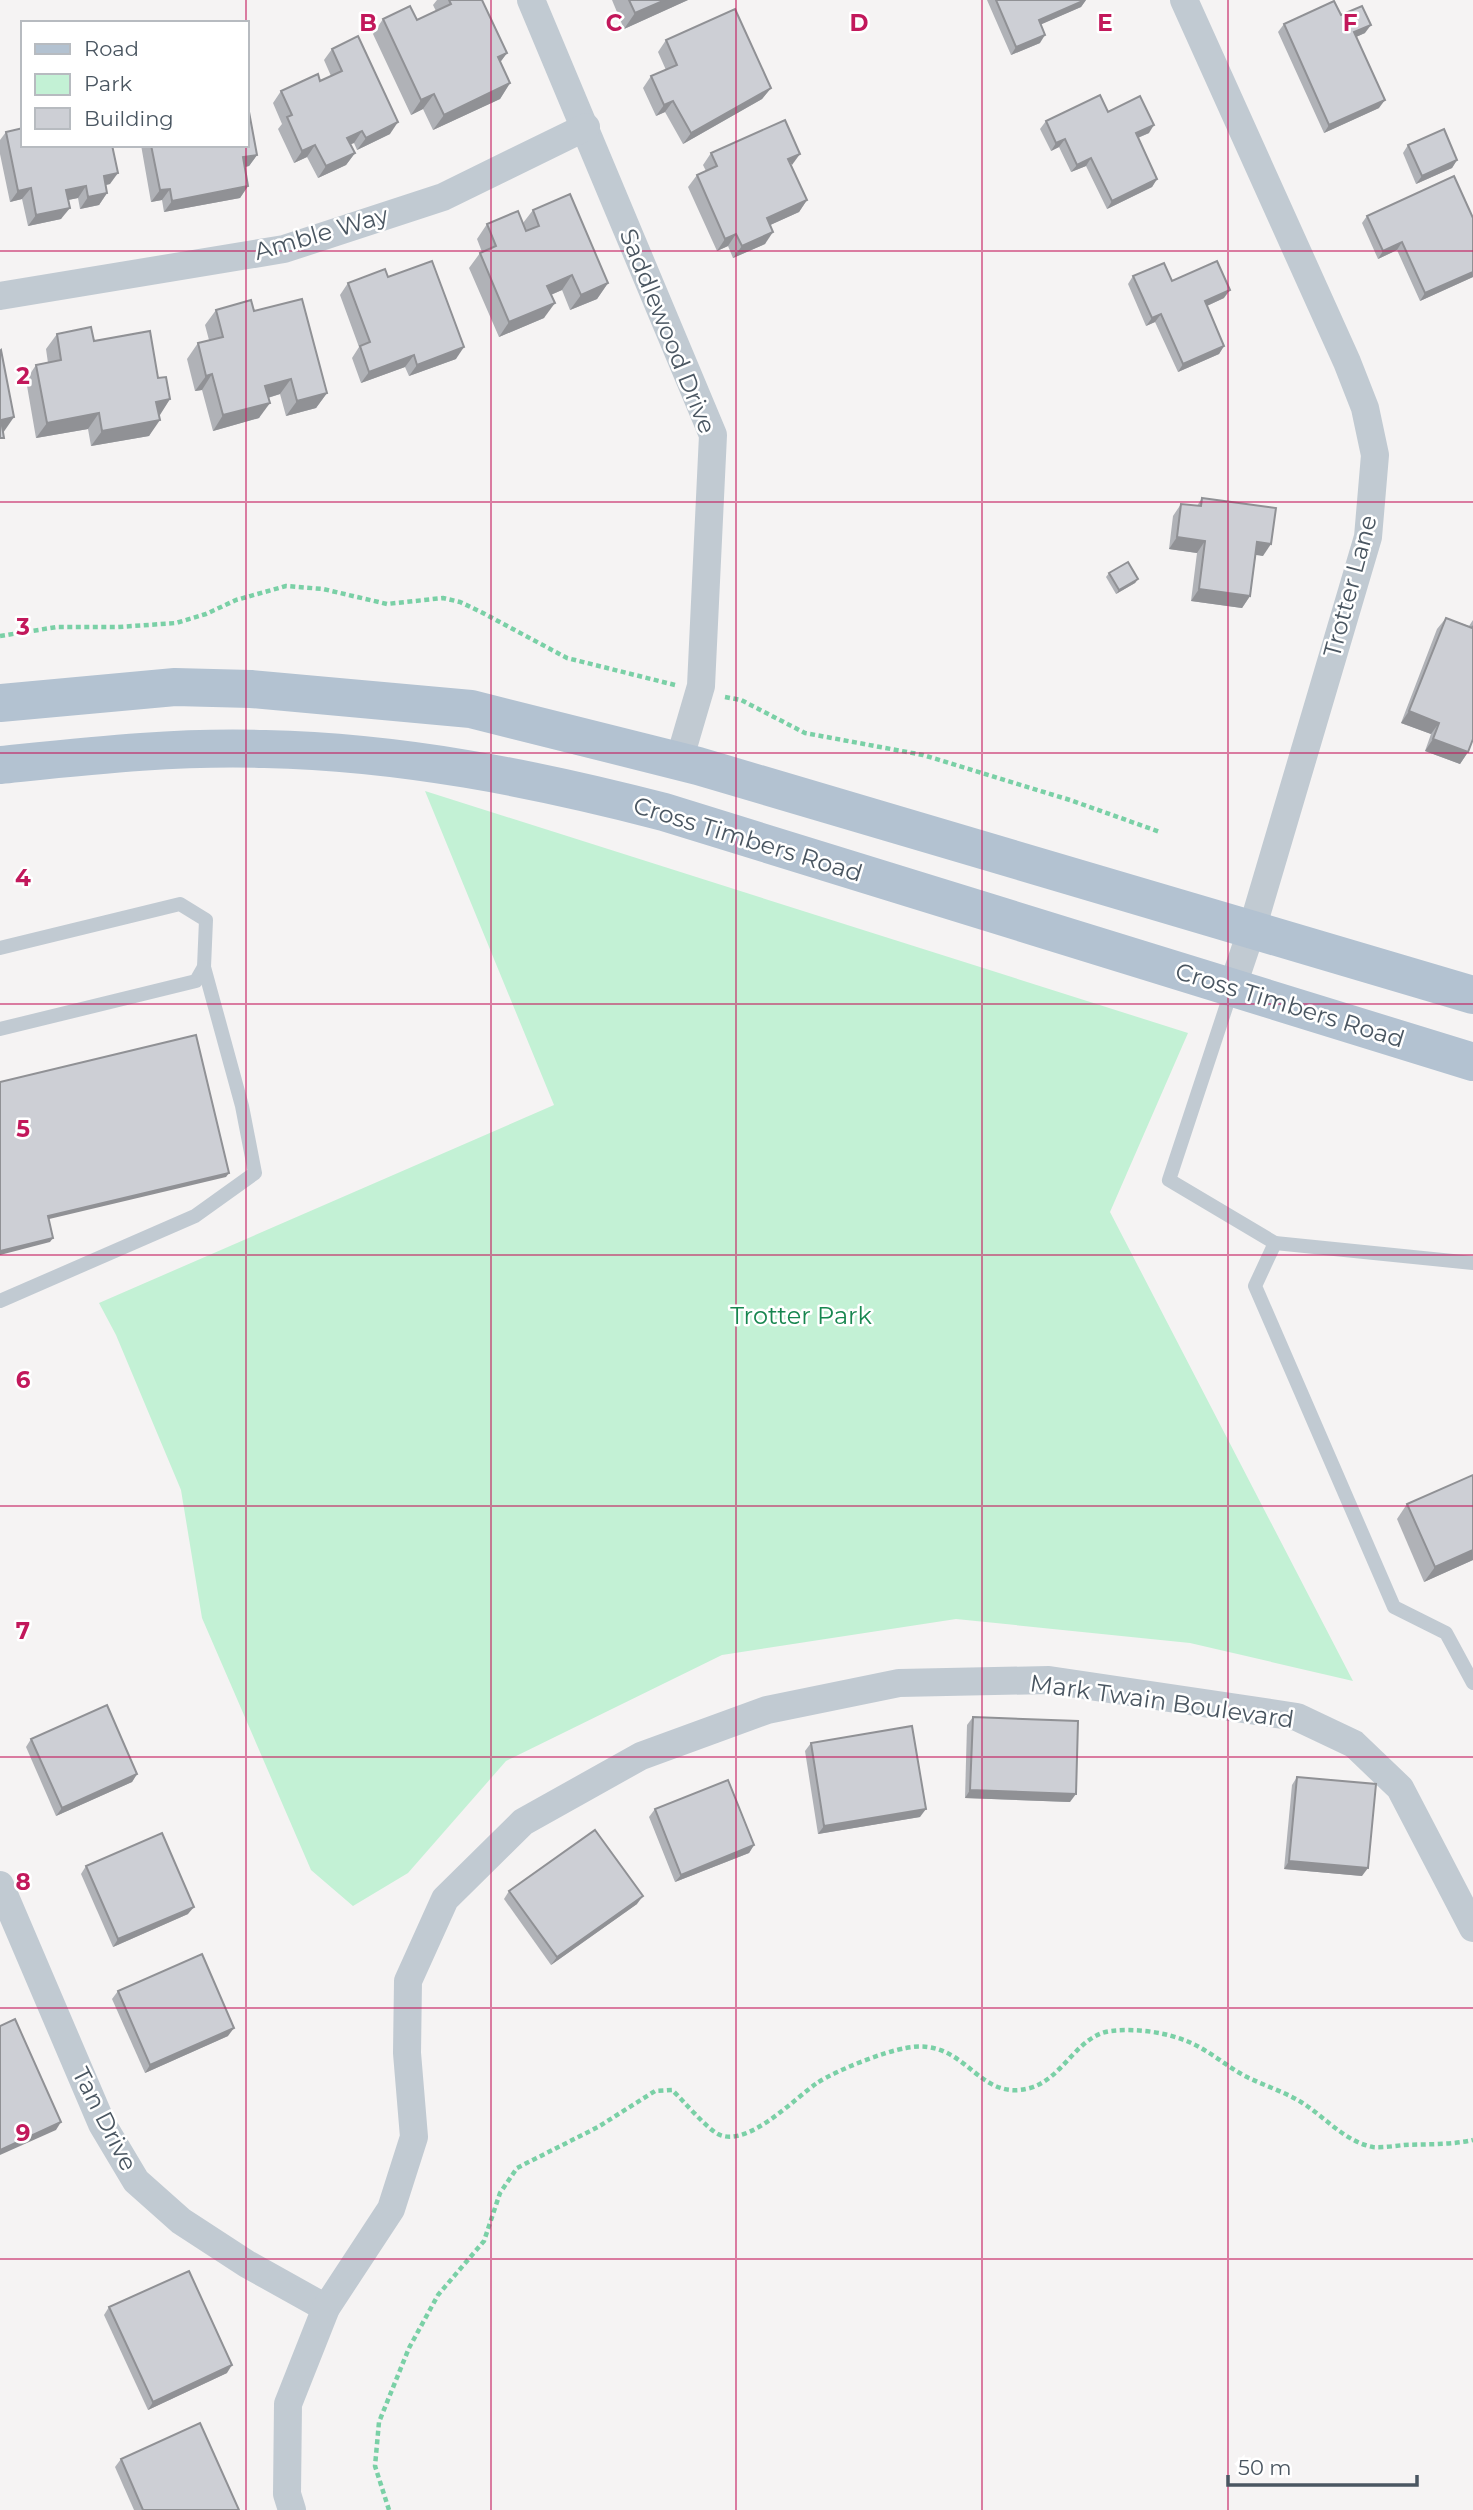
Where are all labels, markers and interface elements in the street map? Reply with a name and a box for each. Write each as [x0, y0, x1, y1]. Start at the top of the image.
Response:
text: B [359, 9, 377, 37]
text: C [606, 9, 623, 37]
text: D [850, 9, 869, 37]
text: E [1097, 9, 1113, 37]
text: F [1343, 9, 1358, 37]
legend [21, 21, 248, 147]
text: Road [84, 36, 139, 61]
text: Park [84, 71, 132, 96]
text: Building [84, 106, 174, 131]
street label: Amble Way [251, 200, 391, 266]
street label: Saddlewood Drive [614, 224, 722, 438]
text: 2 [16, 362, 30, 390]
street label: Trotter Lane [1317, 512, 1383, 660]
text: 3 [15, 613, 30, 641]
street label: Cross Timbers Road [630, 790, 866, 888]
text: 4 [15, 864, 31, 892]
street label: Cross Timbers Road [1172, 956, 1408, 1054]
text: 5 [16, 1115, 30, 1143]
park label: Trotter Park [730, 1301, 873, 1330]
text: 6 [16, 1366, 31, 1394]
text: 7 [16, 1617, 30, 1645]
street label: Mark Twain Boulevard [1028, 1668, 1296, 1734]
text: 8 [15, 1868, 31, 1896]
street label: Tan Drive [67, 2062, 143, 2176]
text: 9 [16, 2119, 30, 2147]
scale bar [1228, 2444, 1417, 2488]
text: 50 m [1238, 2455, 1292, 2480]

